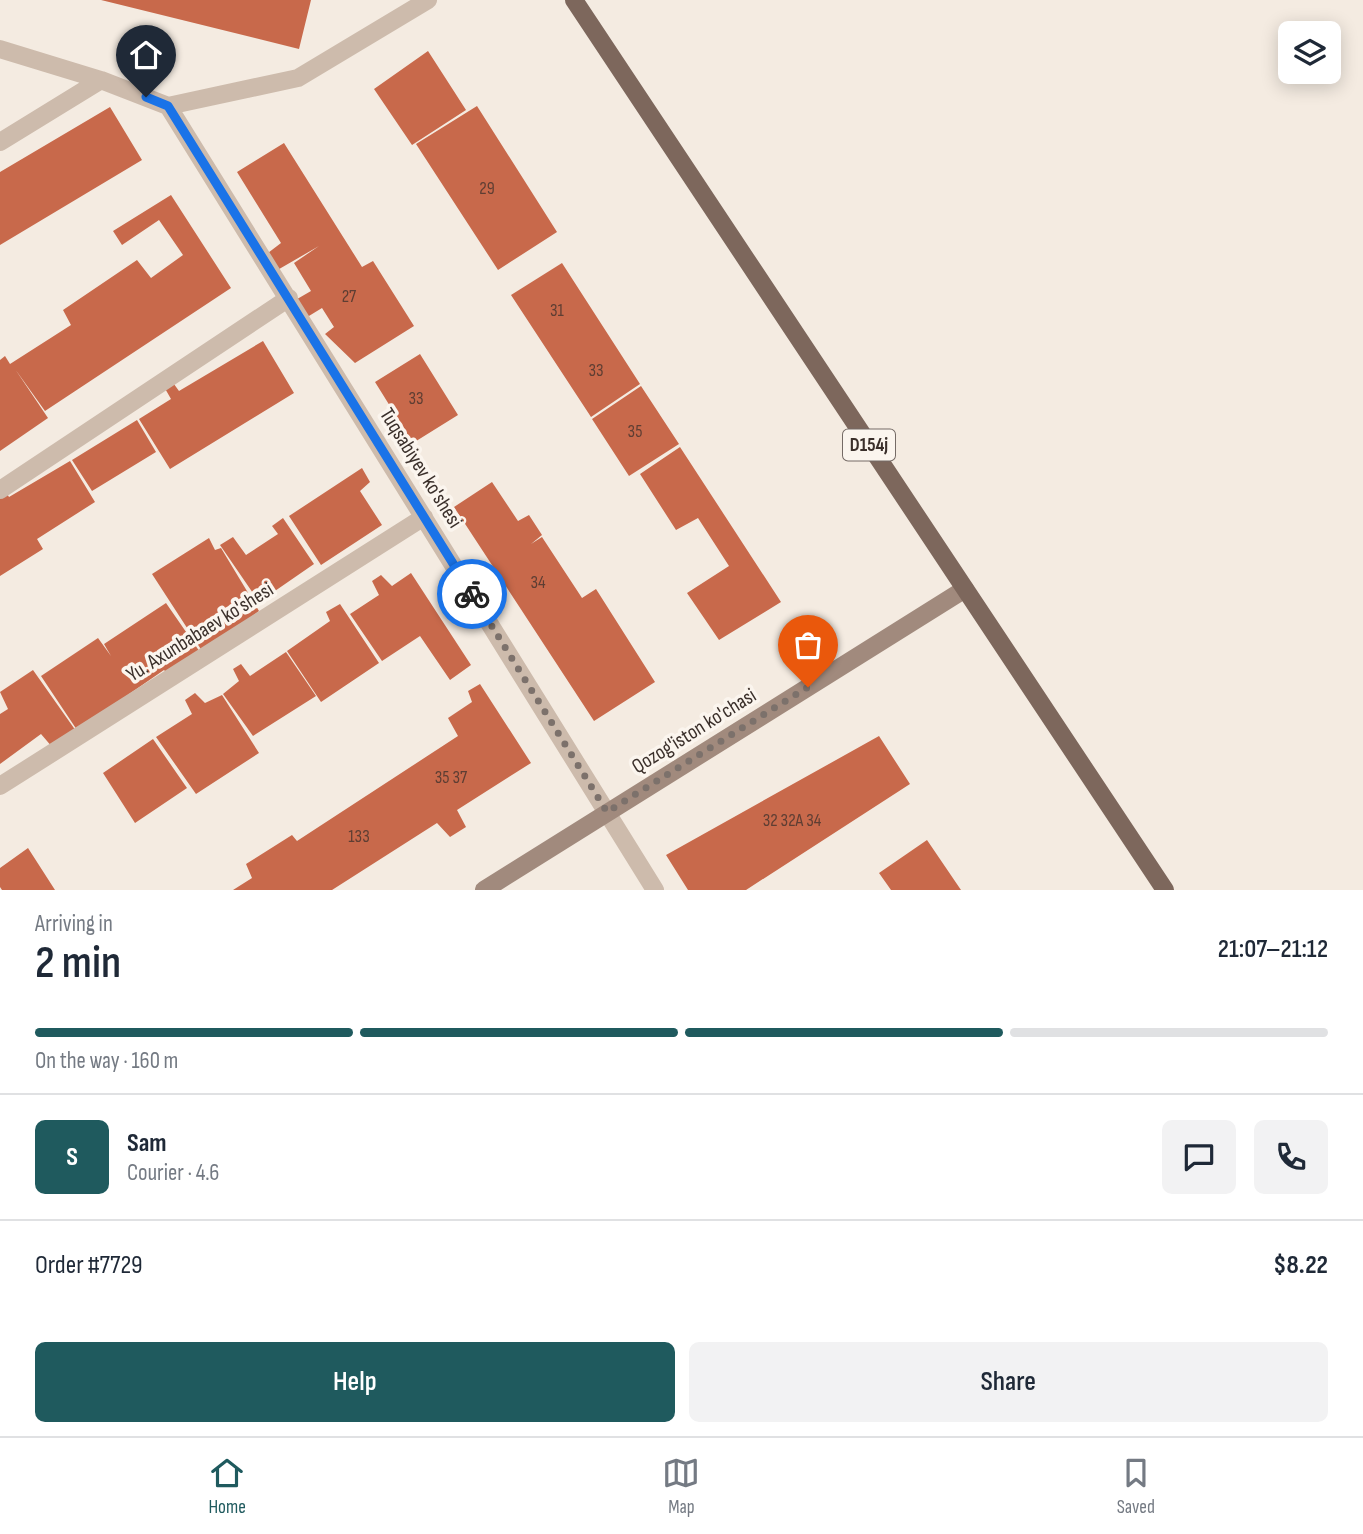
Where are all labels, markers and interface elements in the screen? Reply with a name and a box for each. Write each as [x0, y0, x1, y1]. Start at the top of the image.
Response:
map controls [1278, 21, 1341, 84]
button: layers [1278, 21, 1341, 84]
pin [116, 25, 176, 97]
icon: home [127, 36, 165, 74]
house number: 29 [479, 178, 495, 199]
house number: 27 [342, 286, 357, 307]
house number: 31 [550, 300, 565, 321]
house number: 33 [588, 360, 604, 381]
house number: 33 [408, 388, 424, 409]
street label: Tuqsabiyev ko'shesi [374, 403, 468, 533]
house number: 35 [628, 421, 642, 442]
road number: D154j [843, 430, 895, 460]
courier [437, 559, 507, 629]
house number: 34 [530, 572, 546, 593]
icon: bike [453, 575, 491, 613]
street label: Yu. Axunbabaev ko'shesi [122, 577, 278, 687]
pin [778, 615, 838, 687]
icon: bag [789, 626, 827, 664]
street label: Qozog'iston ko'chasi [627, 683, 761, 779]
house number: 35 37 [435, 767, 468, 788]
house number: 32 32A 34 [763, 810, 822, 831]
house number: 133 [348, 826, 370, 847]
text: Arriving in [35, 910, 113, 938]
text: 21:07–21:12 [1218, 934, 1328, 965]
text: 2 min [35, 936, 121, 991]
text: On the way · 160 m [35, 1047, 178, 1075]
button: chat [1162, 1120, 1236, 1194]
button: phone [1254, 1120, 1328, 1194]
text: Sam [127, 1128, 167, 1159]
text: S [66, 1142, 78, 1173]
text: Courier · 4.6 [127, 1159, 219, 1187]
text: Order #7729 [35, 1250, 143, 1281]
text: $8.22 [1273, 1250, 1328, 1281]
button: Help [35, 1342, 675, 1422]
button: Share [689, 1342, 1328, 1422]
tab: Home [208, 1454, 246, 1519]
tab: Map [662, 1454, 700, 1519]
tab: Saved [1117, 1454, 1155, 1519]

